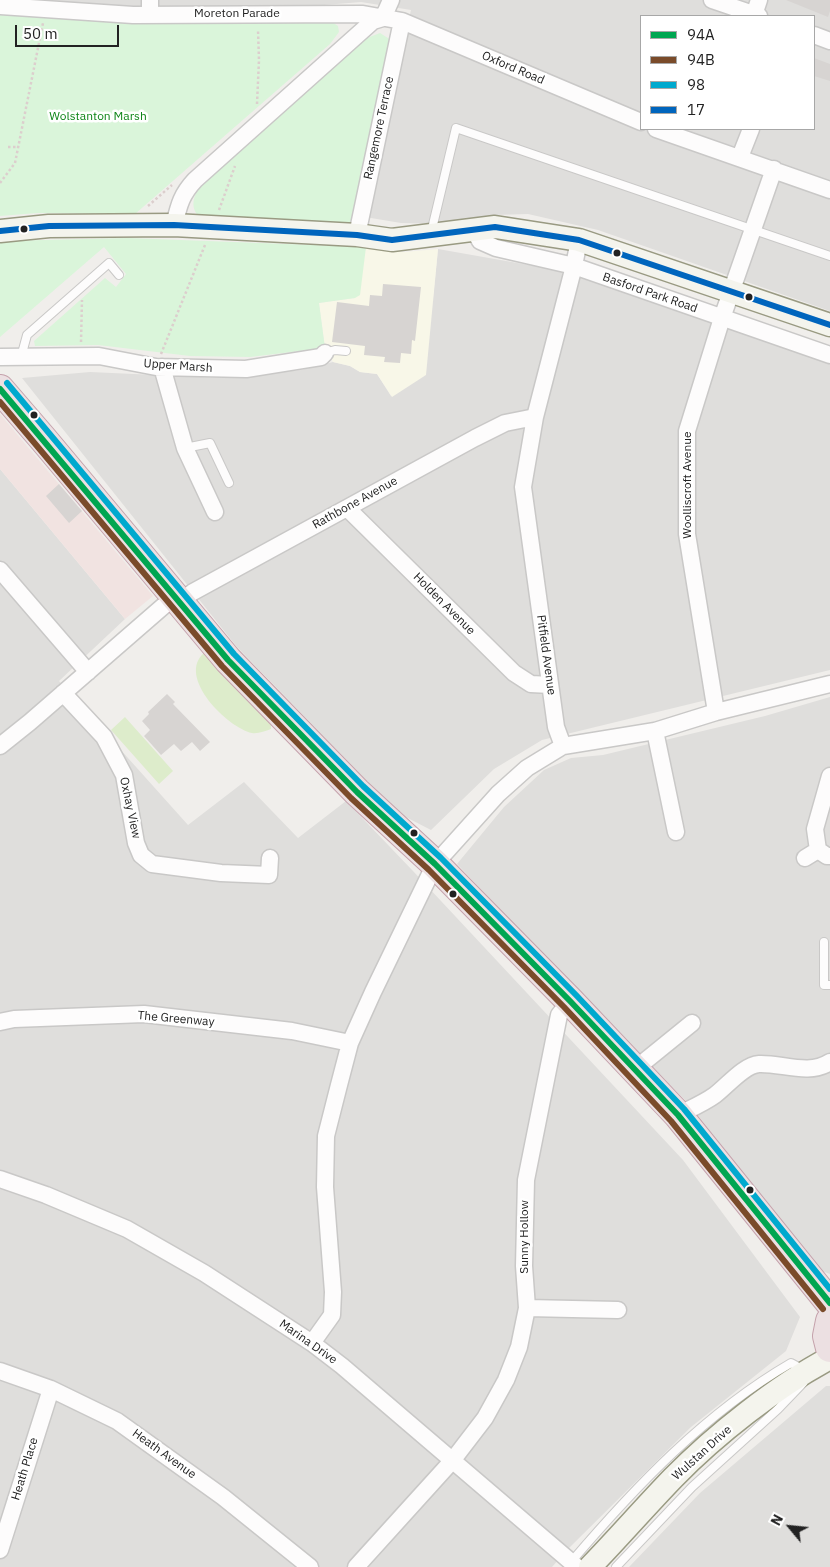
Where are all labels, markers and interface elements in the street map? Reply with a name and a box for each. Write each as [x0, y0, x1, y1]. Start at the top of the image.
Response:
street label: Moreton Parade [194, 7, 280, 21]
scale bar [18, 15, 121, 47]
legend [640, 15, 815, 130]
text: 50 m [23, 24, 58, 43]
text: 94A [687, 25, 715, 44]
street label: Oxford Road [479, 48, 547, 88]
text: 94B [687, 50, 715, 69]
street label: Rangemore Terrace [361, 75, 397, 181]
text: 98 [687, 75, 705, 94]
text: 17 [687, 100, 705, 119]
park label: Wolstanton Marsh [49, 110, 147, 124]
unlabelled marker [19, 224, 29, 234]
unlabelled marker [612, 248, 622, 258]
street label: Basford Park Road [601, 270, 699, 316]
unlabelled marker [744, 292, 754, 302]
street label: Upper Marsh [143, 356, 213, 376]
unlabelled marker [29, 410, 39, 420]
street label: Woolliscroft Avenue [681, 431, 695, 539]
street label: Rathbone Avenue [310, 474, 400, 532]
street label: Holden Avenue [410, 570, 478, 638]
street label: Pitfield Avenue [533, 614, 559, 696]
street label: Oxhay View [116, 776, 144, 840]
unlabelled marker [409, 828, 419, 838]
unlabelled marker [448, 889, 458, 899]
street label: The Greenway [137, 1008, 215, 1030]
unlabelled marker [745, 1185, 755, 1195]
street label: Sunny Hollow [518, 1200, 532, 1274]
street label: Marina Drive [276, 1317, 340, 1367]
street label: Wulstan Drive [669, 1423, 735, 1483]
street label: Heath Avenue [129, 1426, 199, 1482]
street label: Heath Place [9, 1436, 41, 1502]
north arrow [765, 1502, 815, 1552]
text: N [766, 1511, 787, 1529]

